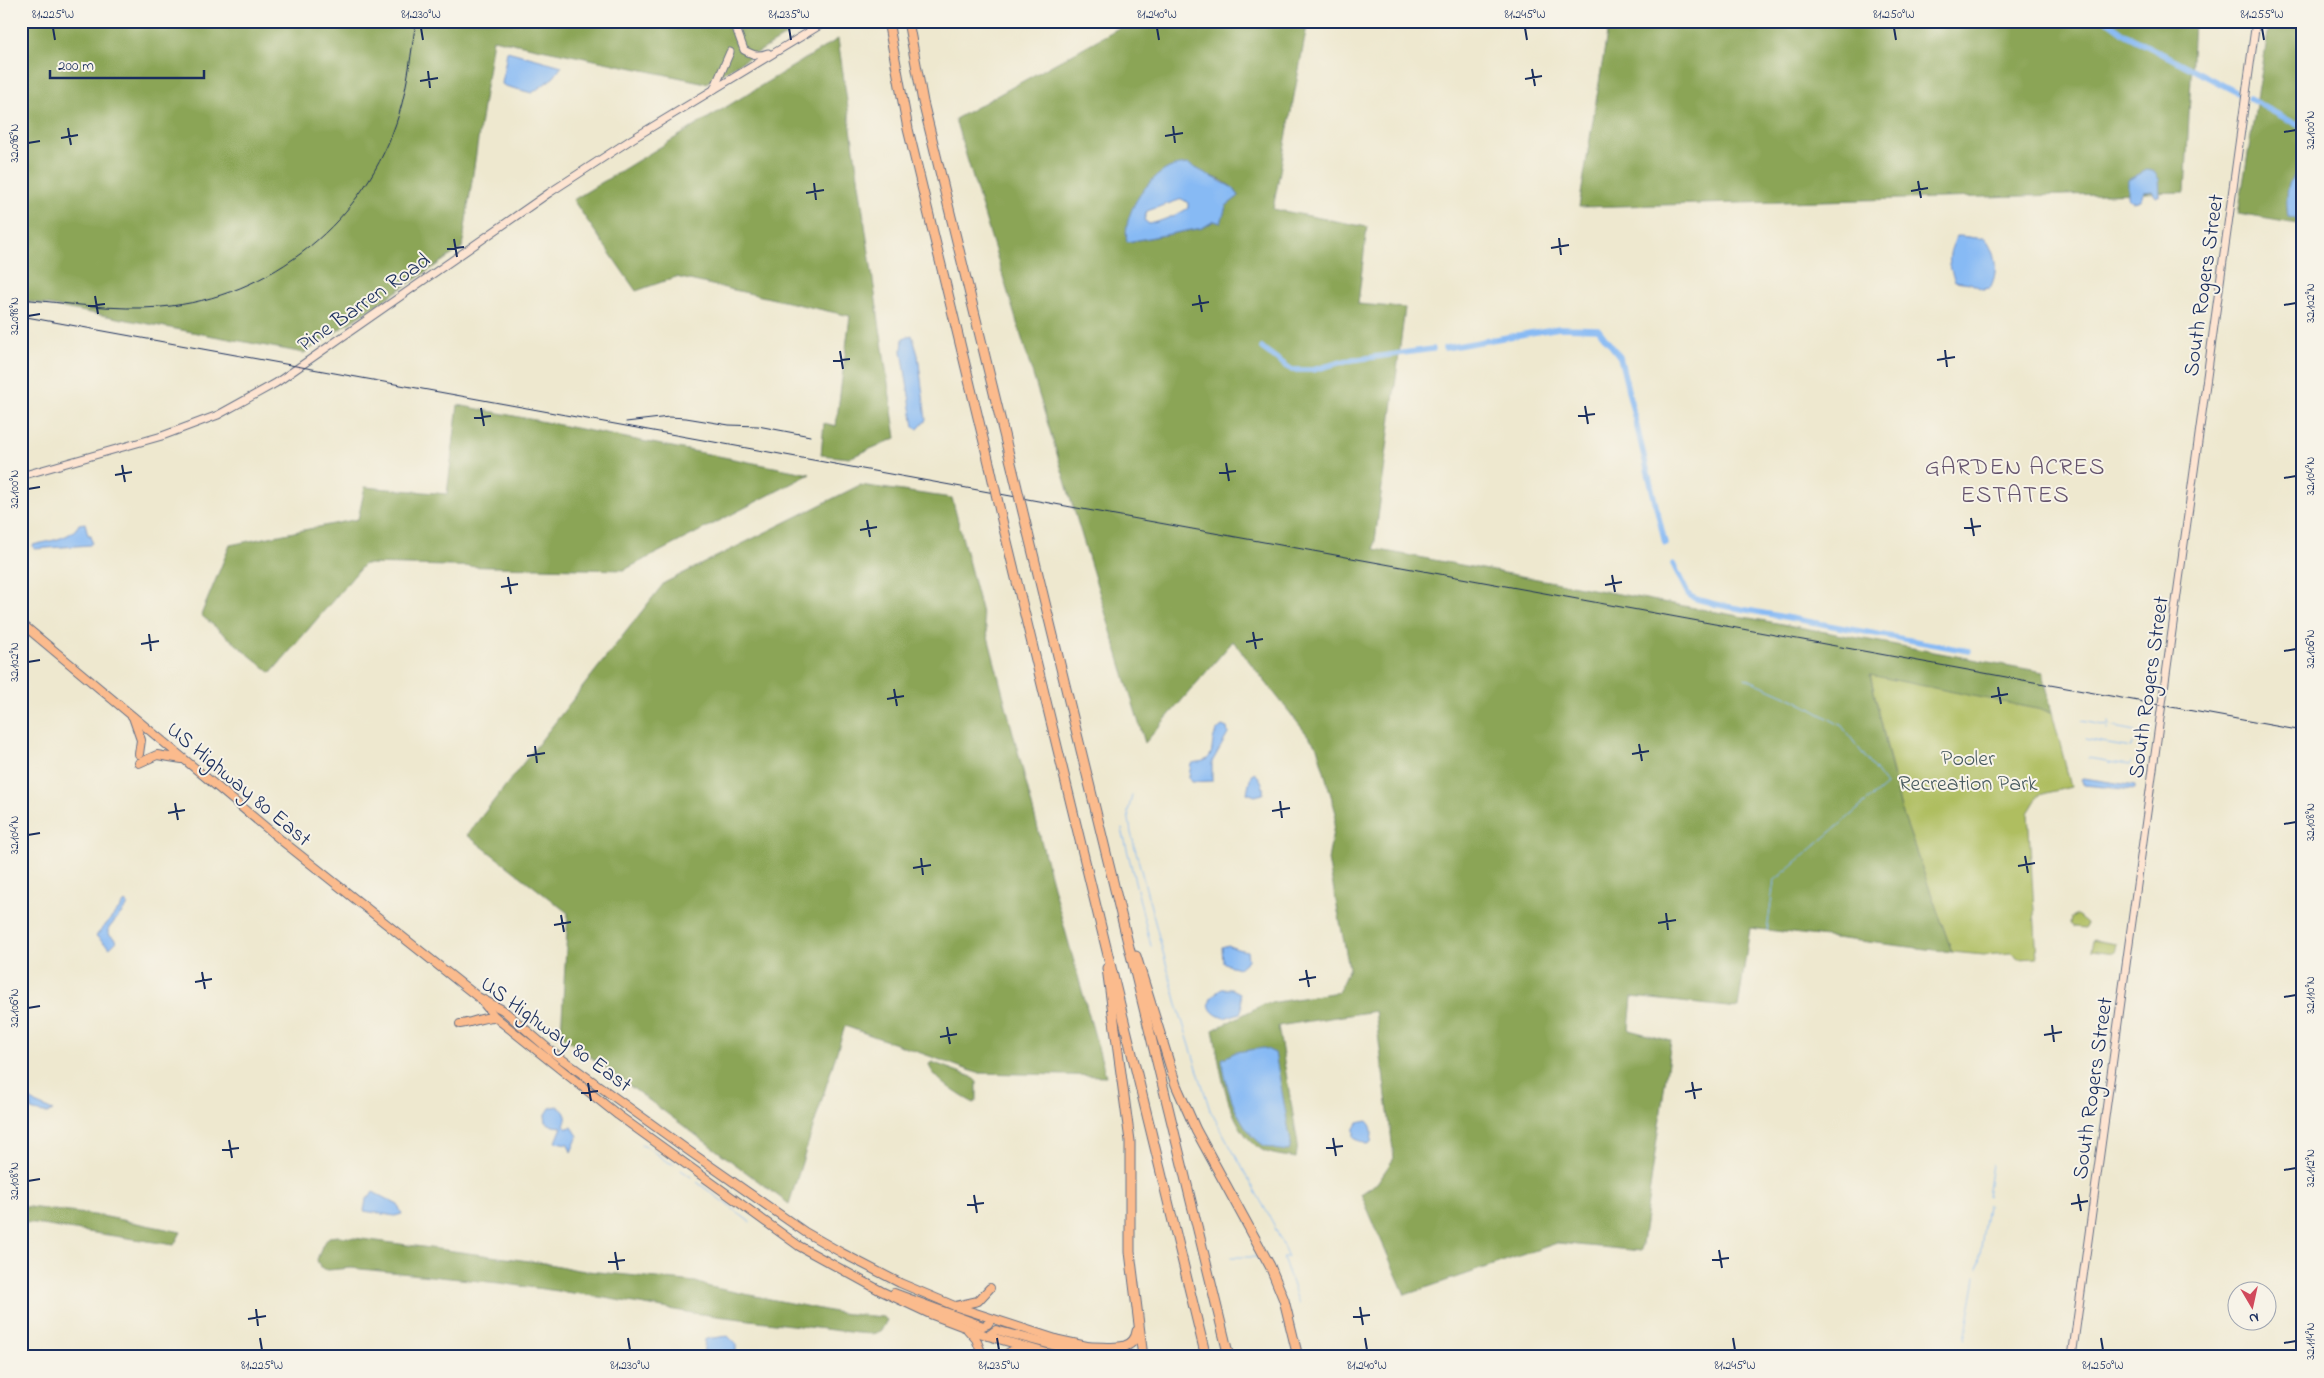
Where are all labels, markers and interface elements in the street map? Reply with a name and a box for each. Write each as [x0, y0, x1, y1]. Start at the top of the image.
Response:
text: 81.225°W [32, 6, 74, 24]
text: 81.230°W [401, 6, 441, 24]
text: 81.235°W [768, 6, 810, 24]
text: 81.240°W [1137, 6, 1177, 24]
text: 81.245°W [1504, 6, 1546, 24]
text: 81.250°W [1873, 6, 1915, 24]
text: 81.255°W [2241, 6, 2283, 24]
scale bar [50, 48, 204, 80]
text: 200 m [58, 55, 94, 77]
text: 32.100°N [2302, 111, 2320, 149]
text: 32.096°N [6, 124, 24, 162]
street label: South Rogers Street [2176, 192, 2235, 379]
street label: Pine Barren Road [292, 246, 438, 361]
text: 32.102°N [2302, 283, 2320, 323]
text: 32.098°N [6, 297, 24, 335]
district label: GARDEN ACRES ESTATES [1925, 451, 2105, 514]
text: 32.104°N [2302, 457, 2320, 495]
text: 32.100°N [6, 470, 24, 508]
street label: South Rogers Street [2121, 594, 2180, 781]
text: 32.106°N [2302, 630, 2320, 668]
text: 32.102°N [6, 642, 24, 682]
street label: US Highway 80 East [158, 715, 318, 857]
park label: Pooler Recreation Park [1898, 744, 2038, 801]
text: 32.108°N [2302, 803, 2320, 841]
text: 32.104°N [6, 816, 24, 854]
street label: US Highway 80 East [472, 969, 638, 1103]
text: 32.110°N [2302, 976, 2320, 1014]
text: 32.106°N [6, 989, 24, 1027]
street label: South Rogers Street [2065, 995, 2124, 1182]
text: 32.112°N [2302, 1149, 2320, 1187]
text: 32.108°N [6, 1162, 24, 1200]
north arrow [2226, 1280, 2276, 1330]
text: N [2247, 1306, 2260, 1328]
text: 32.114°N [2302, 1322, 2320, 1360]
text: 81.225°W [241, 1357, 283, 1375]
text: 81.230°W [610, 1357, 650, 1375]
text: 81.235°W [978, 1357, 1020, 1375]
text: 81.240°W [1347, 1357, 1387, 1375]
text: 81.245°W [1714, 1357, 1756, 1375]
text: 81.250°W [2082, 1357, 2124, 1375]

